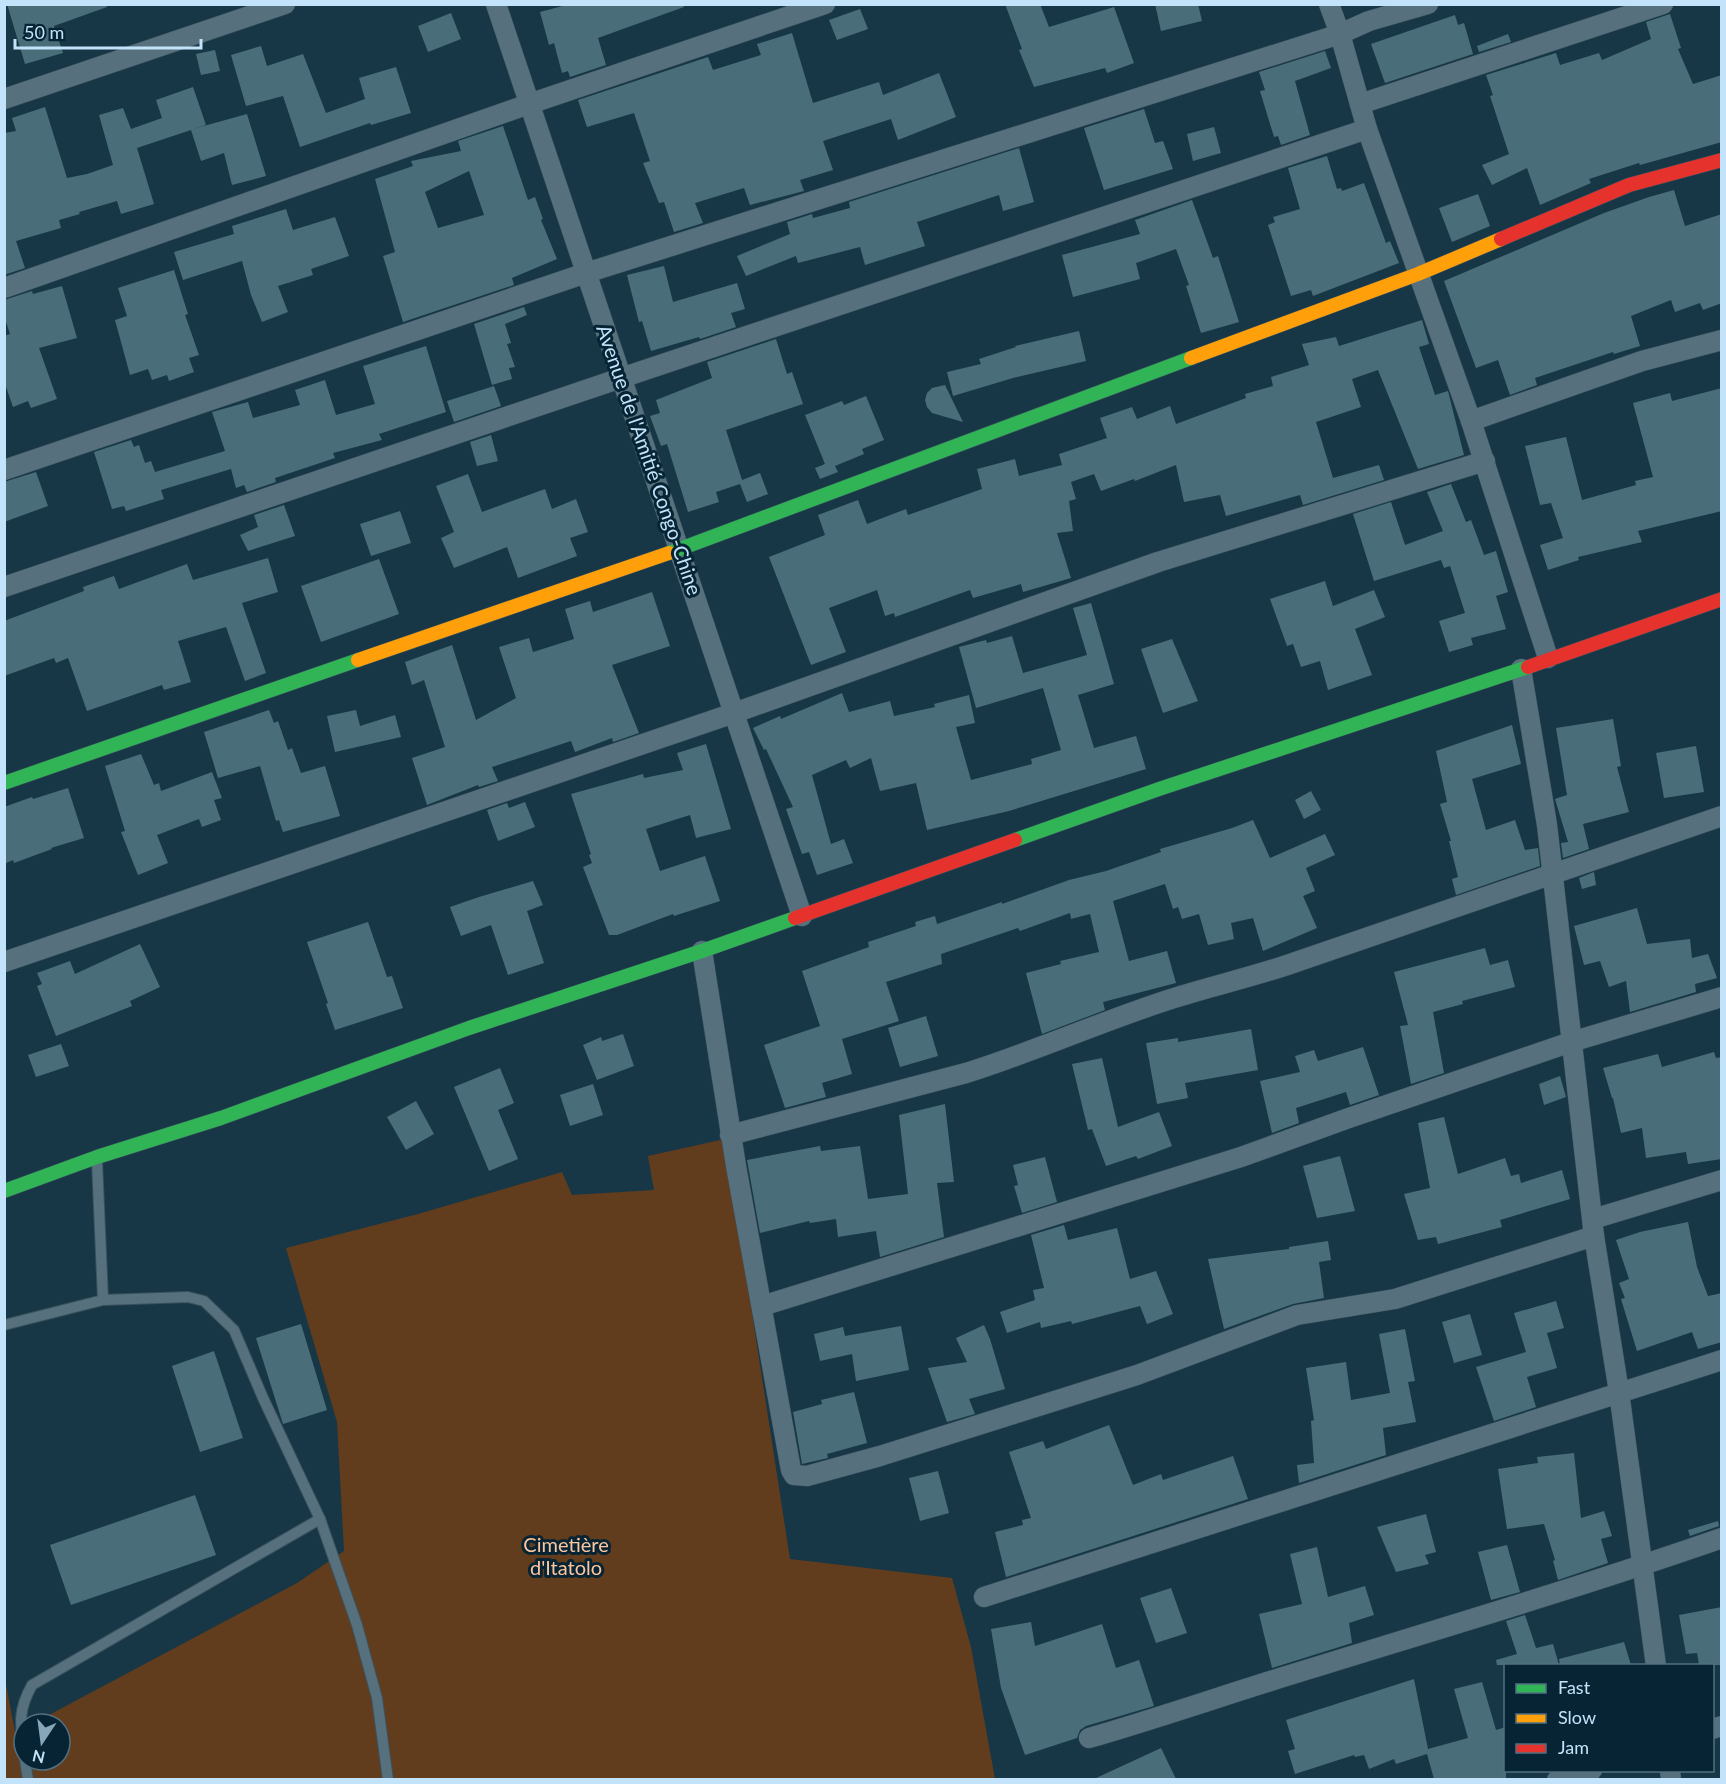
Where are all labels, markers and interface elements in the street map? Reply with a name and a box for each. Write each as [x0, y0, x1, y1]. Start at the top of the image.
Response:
scale bar [15, 12, 201, 50]
text: 50 m [24, 21, 64, 43]
street label: Avenue de l'Amitié Congo-Chine [592, 321, 708, 598]
park label: Cimetière d'Itatolo [523, 1532, 609, 1579]
legend [1504, 1664, 1714, 1772]
text: Fast [1558, 1676, 1591, 1698]
text: Slow [1558, 1706, 1596, 1728]
north arrow [12, 1712, 72, 1772]
text: Jam [1558, 1736, 1589, 1758]
text: N [30, 1746, 47, 1768]

